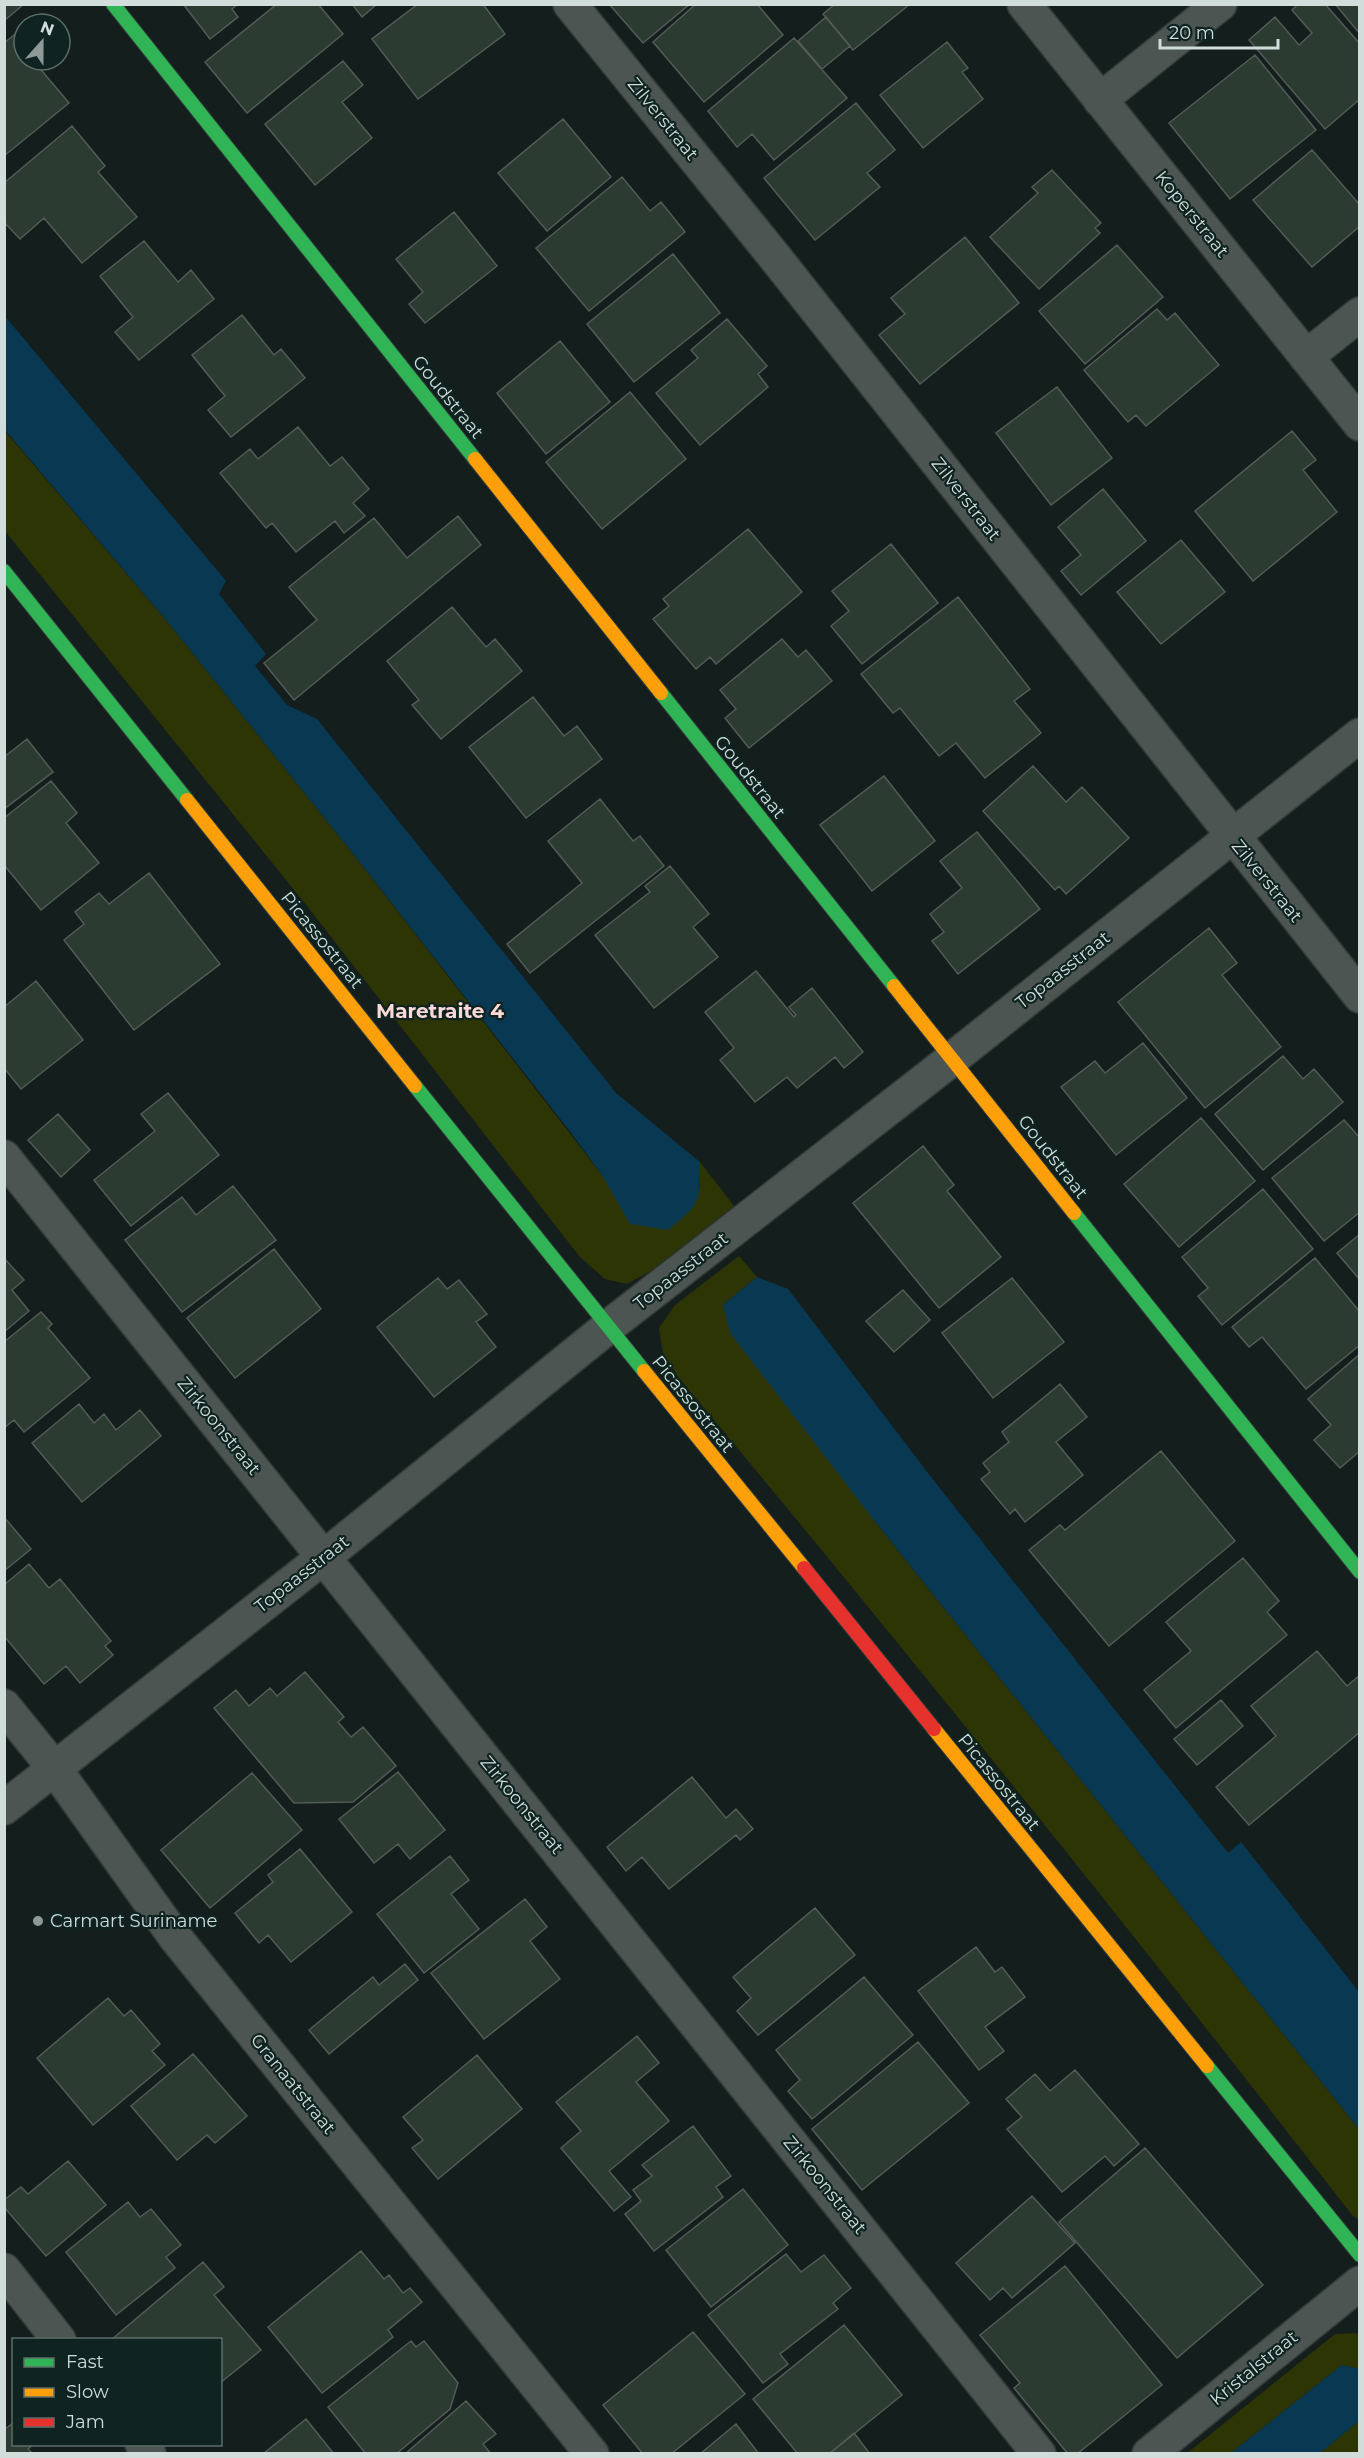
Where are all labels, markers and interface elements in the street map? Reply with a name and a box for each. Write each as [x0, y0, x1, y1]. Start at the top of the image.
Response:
north arrow [12, 12, 72, 72]
scale bar [1160, 12, 1278, 50]
text: N [38, 17, 57, 40]
text: 20 m [1169, 22, 1215, 44]
street label: Zilverstraat [623, 73, 703, 165]
street label: Koperstraat [1150, 166, 1234, 262]
street label: Goudstraat [408, 351, 488, 443]
street label: Zilverstraat [927, 453, 1005, 545]
street label: Goudstraat [710, 731, 790, 823]
street label: Zilverstraat [1227, 835, 1307, 927]
street label: Picassostraat [276, 887, 368, 993]
street label: Topaasstraat [1011, 926, 1115, 1014]
district label: Maretraite 4 [376, 999, 504, 1023]
street label: Goudstraat [1013, 1111, 1093, 1203]
street label: Topaasstraat [629, 1227, 733, 1315]
street label: Picassostraat [647, 1351, 739, 1457]
street label: Zirkoonstraat [173, 1372, 265, 1480]
street label: Topaasstraat [250, 1530, 354, 1618]
street label: Picassostraat [953, 1729, 1045, 1835]
street label: Zirkoonstraat [476, 1751, 568, 1859]
place label: Carmart Suriname [50, 1910, 218, 1932]
marker: Carmart Suriname [31, 1914, 45, 1928]
street label: Granaatstraat [246, 2029, 340, 2139]
street label: Zirkoonstraat [779, 2131, 871, 2239]
street label: Kristalstraat [1206, 2326, 1302, 2410]
legend [12, 2338, 222, 2446]
text: Fast [66, 2351, 104, 2373]
text: Slow [66, 2381, 109, 2403]
text: Jam [65, 2411, 105, 2433]

